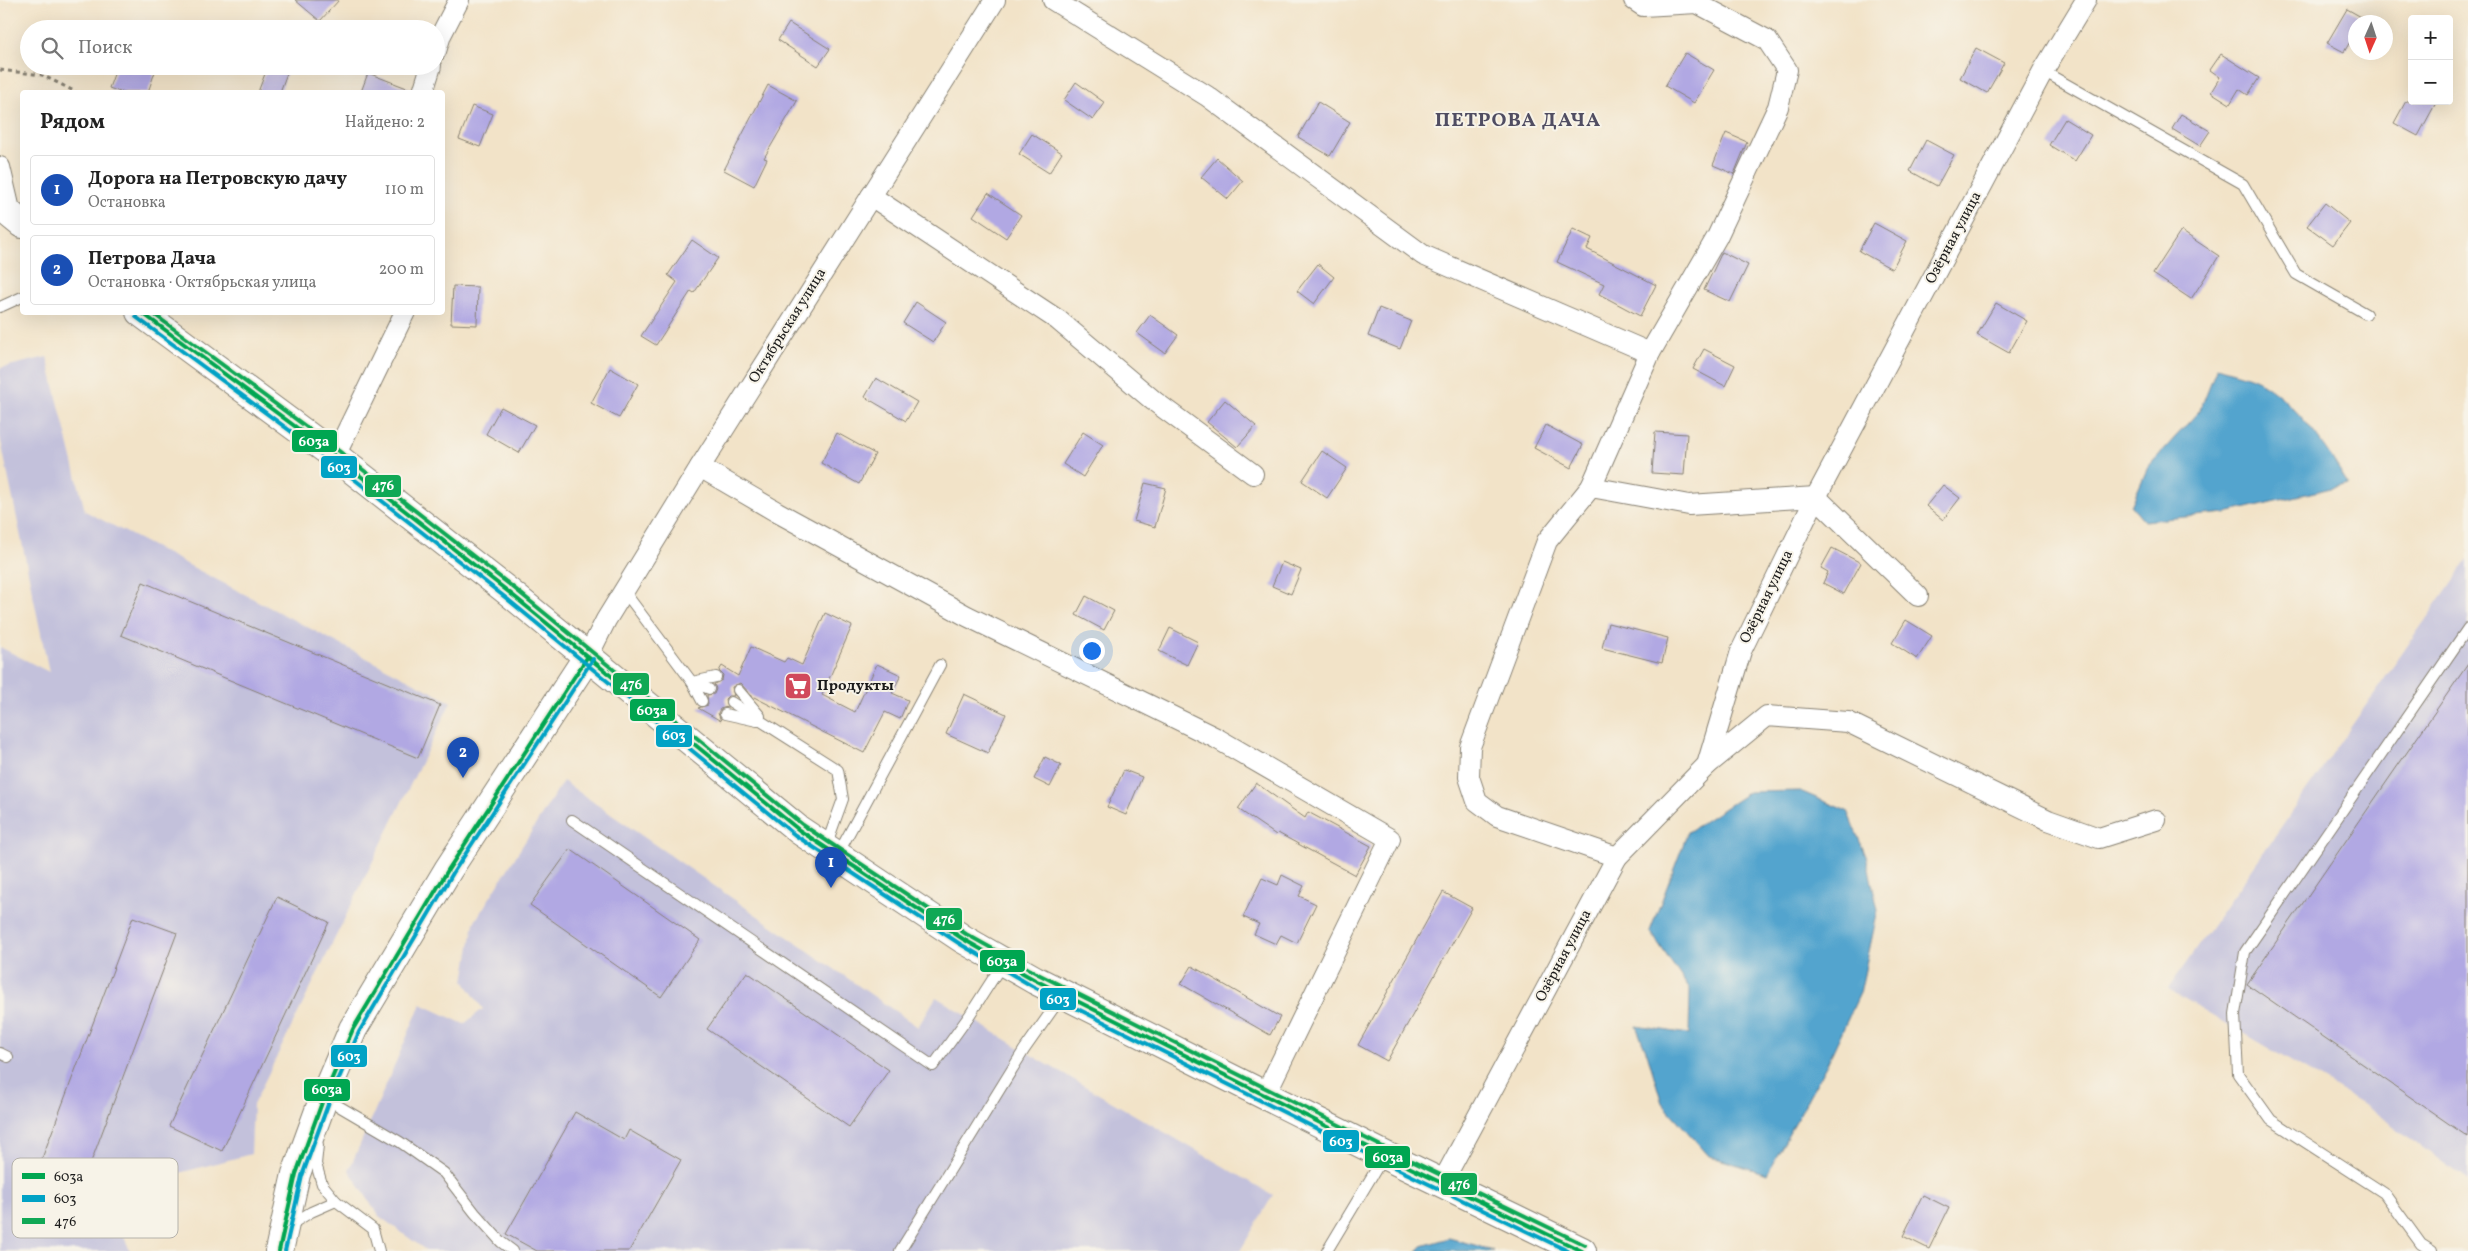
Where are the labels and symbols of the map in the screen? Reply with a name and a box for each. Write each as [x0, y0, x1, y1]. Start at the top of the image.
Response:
north arrow [2348, 15, 2393, 60]
district label: ПЕТРОВА ДАЧА [1435, 107, 1601, 135]
street label: Озёрная улица [1921, 188, 1987, 288]
street label: Октябрьская улица [744, 264, 832, 388]
line badge: 603а [291, 429, 338, 453]
text: 603а [299, 433, 330, 452]
line badge: 603 [320, 455, 358, 479]
text: 603 [327, 459, 351, 478]
line badge: 476 [364, 474, 402, 498]
text: 476 [372, 477, 395, 496]
street label: Озёрная улица [1735, 547, 1799, 647]
your location [1079, 638, 1105, 664]
supermarket icon: Продукты [783, 671, 813, 701]
line badge: 476 [612, 672, 650, 696]
text: 476 [620, 676, 643, 695]
place label: Продукты [817, 676, 894, 697]
line badge: 603а [629, 698, 676, 722]
text: 603а [637, 702, 668, 721]
line badge: 603 [655, 724, 693, 748]
text: 603 [662, 727, 686, 746]
pin: 2 [447, 737, 479, 778]
pin: 1 [815, 847, 847, 888]
street label: Озёрная улица [1531, 906, 1597, 1006]
line badge: 476 [925, 907, 963, 931]
text: 476 [933, 911, 956, 930]
line badge: 603а [979, 949, 1026, 973]
text: 603а [987, 953, 1018, 972]
line badge: 603 [1039, 987, 1077, 1011]
text: 603 [1046, 991, 1070, 1010]
line badge: 603 [330, 1044, 368, 1068]
text: 603 [337, 1048, 361, 1067]
line badge: 603а [303, 1078, 351, 1102]
text: 603а [312, 1081, 343, 1100]
line badge: 603 [1322, 1129, 1360, 1153]
text: 603 [1329, 1133, 1353, 1152]
line badge: 603а [1364, 1145, 1411, 1169]
text: 603а [1373, 1149, 1404, 1168]
legend [12, 1158, 178, 1238]
text: 603а [54, 1168, 83, 1187]
line badge: 476 [1440, 1172, 1478, 1196]
text: 476 [1448, 1176, 1471, 1195]
text: 603 [54, 1190, 76, 1209]
text: 476 [54, 1213, 76, 1232]

